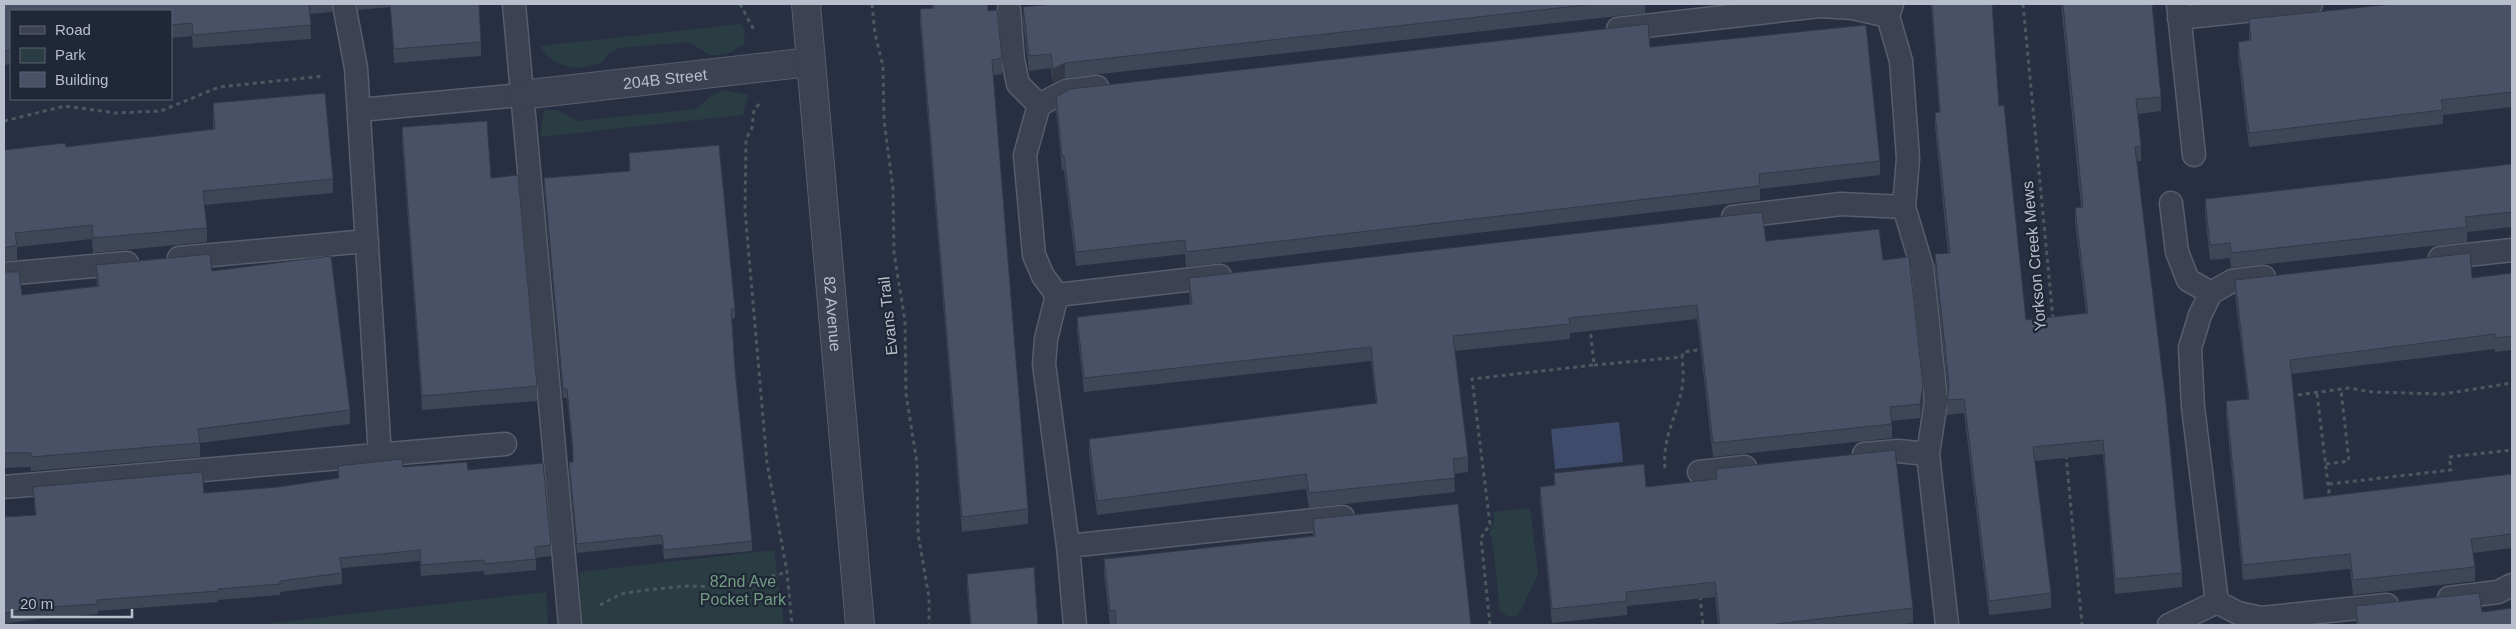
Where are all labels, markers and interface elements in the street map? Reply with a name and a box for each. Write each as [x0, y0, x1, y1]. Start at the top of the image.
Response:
legend [10, 10, 172, 100]
text: Road [55, 21, 91, 38]
text: Park [55, 46, 86, 63]
street label: 204B Street [622, 65, 709, 92]
text: Building [55, 71, 108, 88]
street label: Yorkson Creek Mews [2019, 180, 2049, 332]
street label: 82 Avenue [821, 276, 845, 352]
street label: Evans Trail [875, 276, 901, 356]
park label: 82nd Ave Pocket Park [700, 573, 787, 608]
scale bar [12, 586, 132, 618]
text: 20 m [20, 595, 53, 612]

